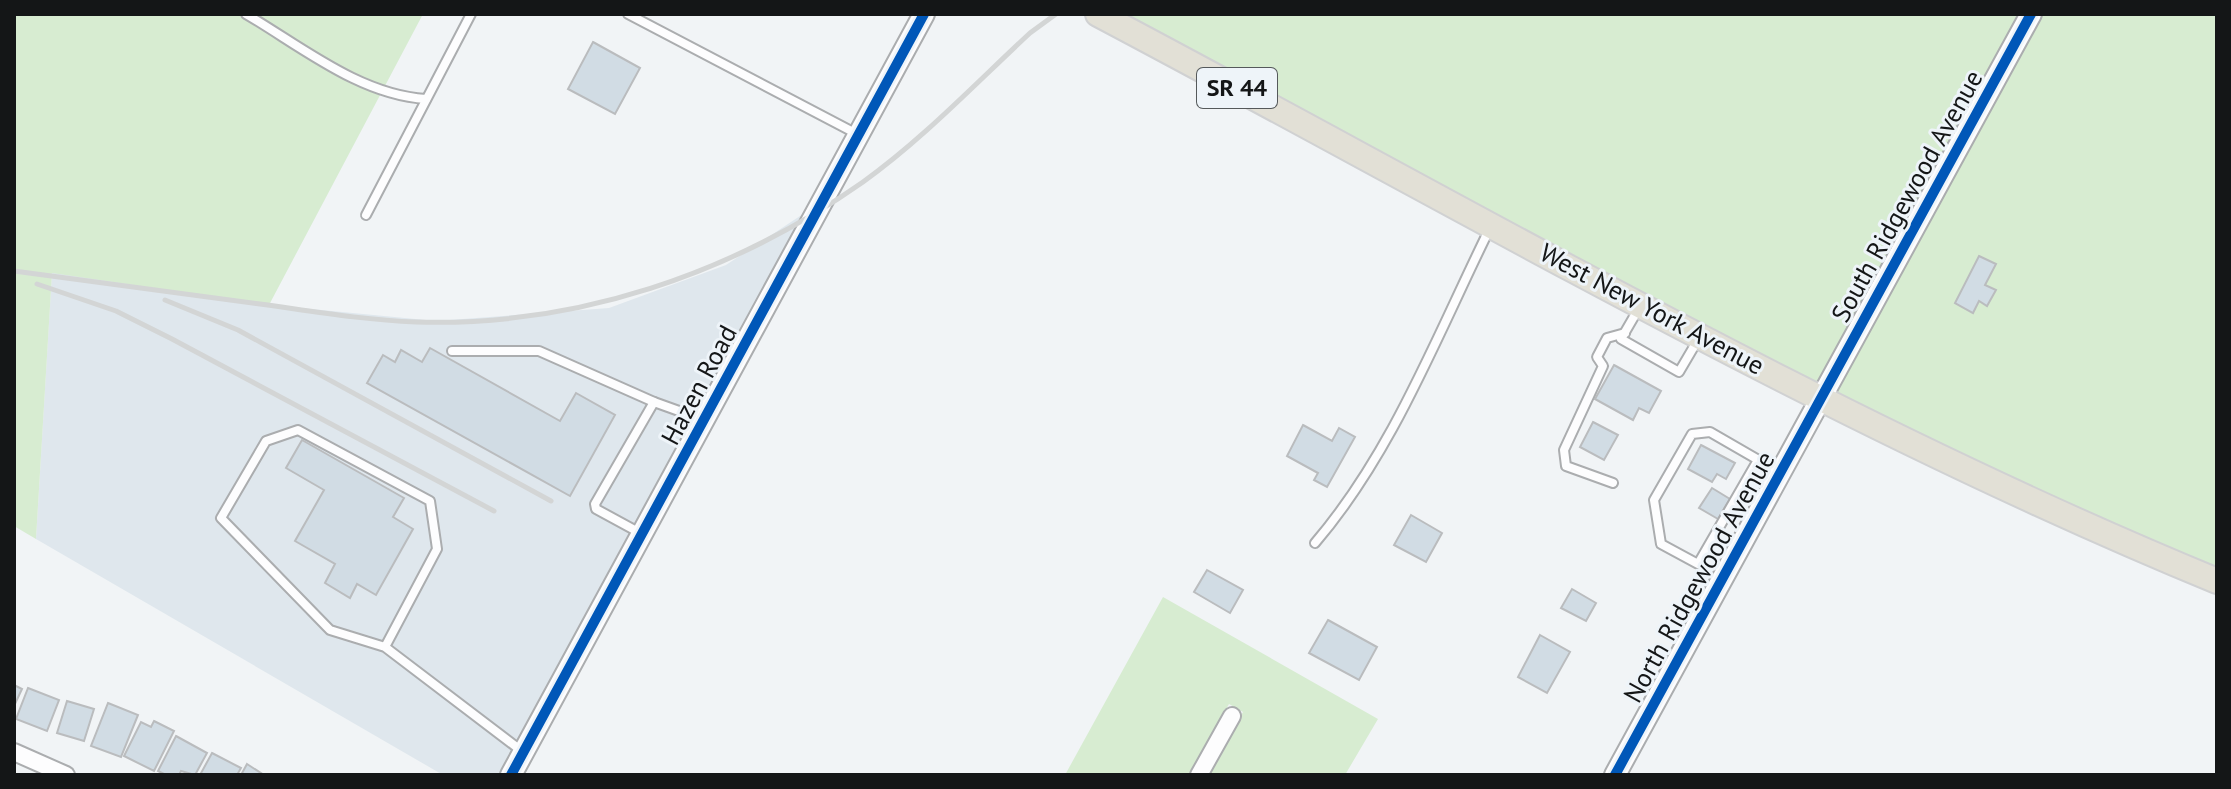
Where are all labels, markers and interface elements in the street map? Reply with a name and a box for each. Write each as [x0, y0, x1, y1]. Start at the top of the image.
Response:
street label: South Ridgewood Avenue [1824, 64, 1990, 328]
road number: SR 44 [1197, 68, 1277, 108]
street label: West New York Avenue [1534, 235, 1770, 382]
street label: Hazen Road [653, 319, 744, 450]
street label: North Ridgewood Avenue [1616, 445, 1781, 708]

